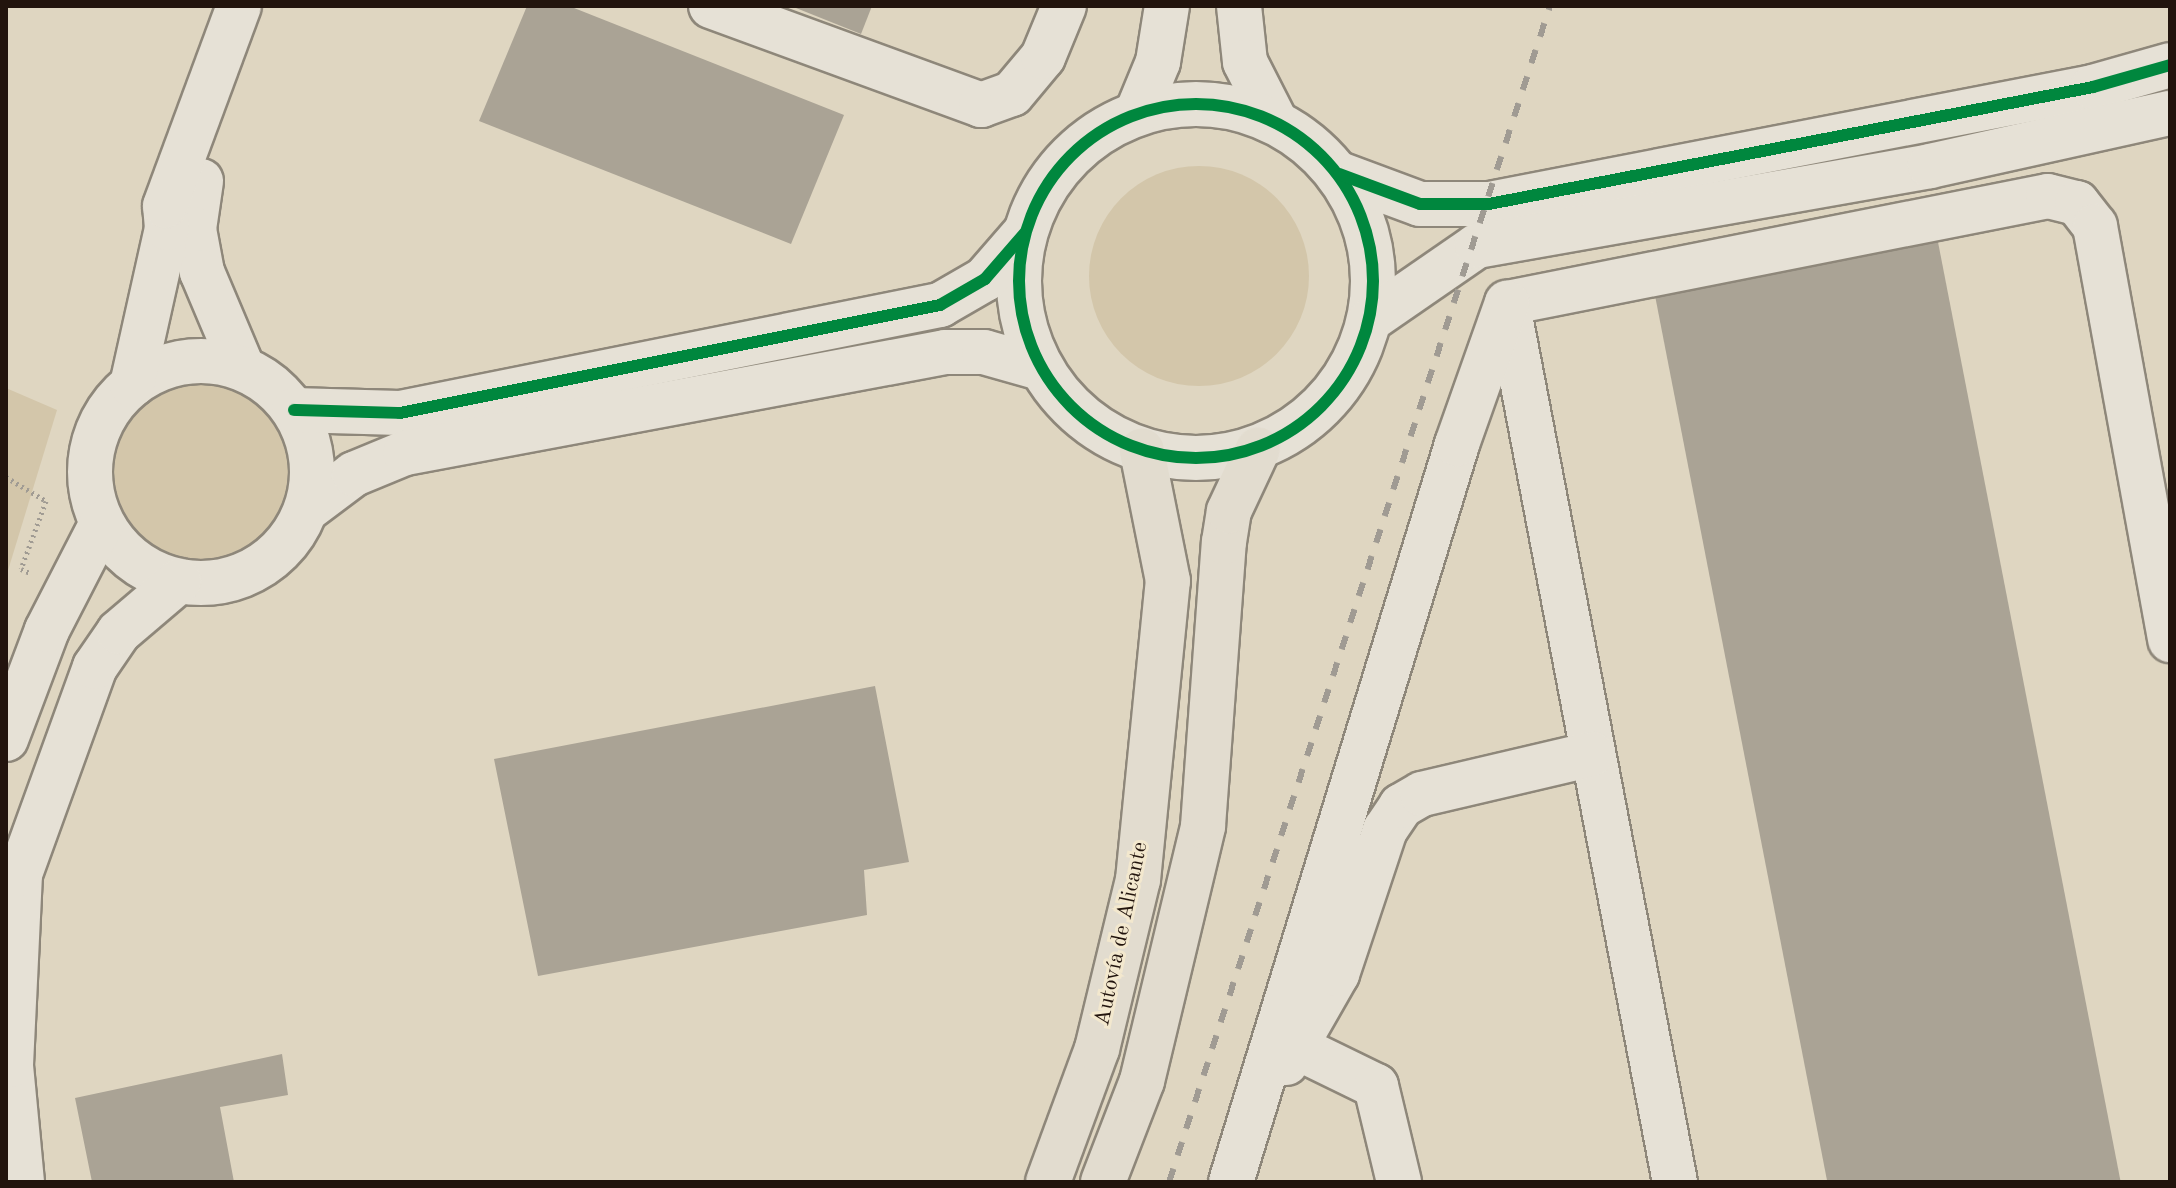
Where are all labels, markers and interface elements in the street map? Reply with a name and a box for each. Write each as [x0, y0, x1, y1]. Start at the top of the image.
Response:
street label: Autovía de Alicante [1090, 840, 1154, 1028]

